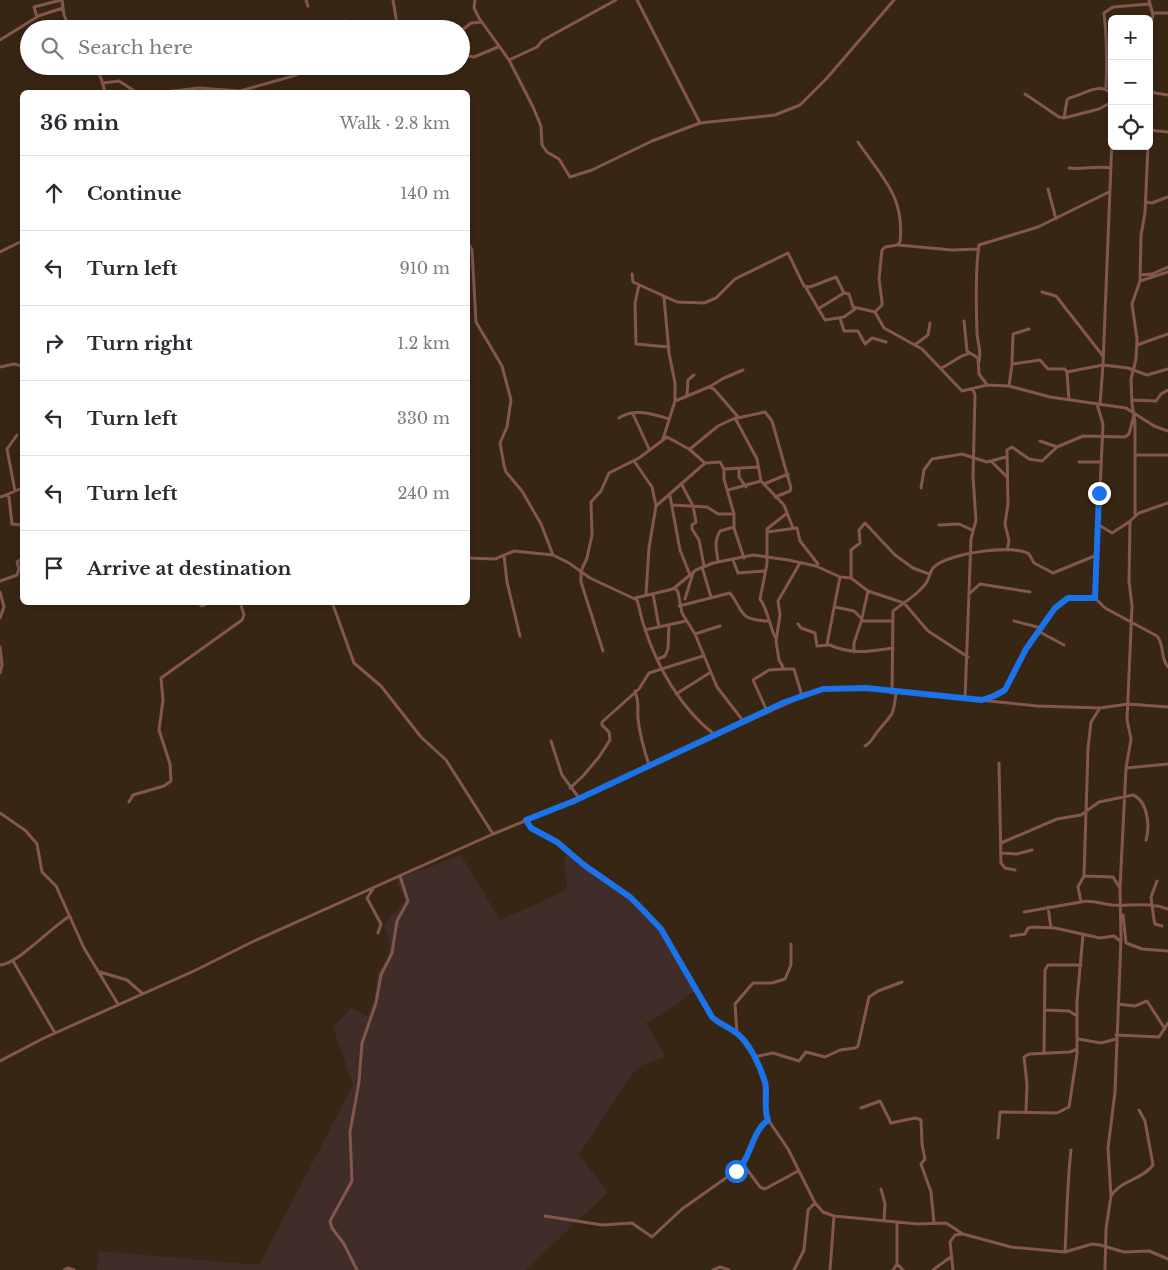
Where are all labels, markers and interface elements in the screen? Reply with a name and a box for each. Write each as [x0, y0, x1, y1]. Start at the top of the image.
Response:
map controls [1108, 15, 1153, 150]
button: + [1108, 15, 1153, 60]
search box [20, 20, 470, 75]
icon: search [38, 34, 66, 62]
text: Search here [78, 36, 193, 59]
button: − [1108, 60, 1153, 105]
button: locate [1108, 105, 1153, 150]
text: 36 min [40, 110, 119, 136]
text: Walk · 2.8 km [340, 113, 450, 133]
icon: ahead [40, 179, 68, 207]
text: Continue [87, 182, 182, 205]
text: 140 m [400, 183, 450, 203]
icon: left [40, 254, 68, 282]
text: Turn left [87, 257, 178, 280]
text: 910 m [399, 258, 450, 278]
icon: right [40, 329, 68, 357]
text: Turn right [87, 332, 193, 355]
text: 1.2 km [397, 333, 450, 353]
icon: left [40, 404, 68, 432]
text: Turn left [87, 407, 178, 430]
text: 330 m [397, 408, 450, 428]
icon: left [40, 479, 68, 507]
text: Turn left [87, 482, 178, 505]
route end [1088, 482, 1111, 505]
text: 240 m [398, 483, 450, 503]
icon: arrive [40, 554, 68, 582]
text: Arrive at destination [87, 557, 291, 580]
route start [725, 1160, 748, 1183]

